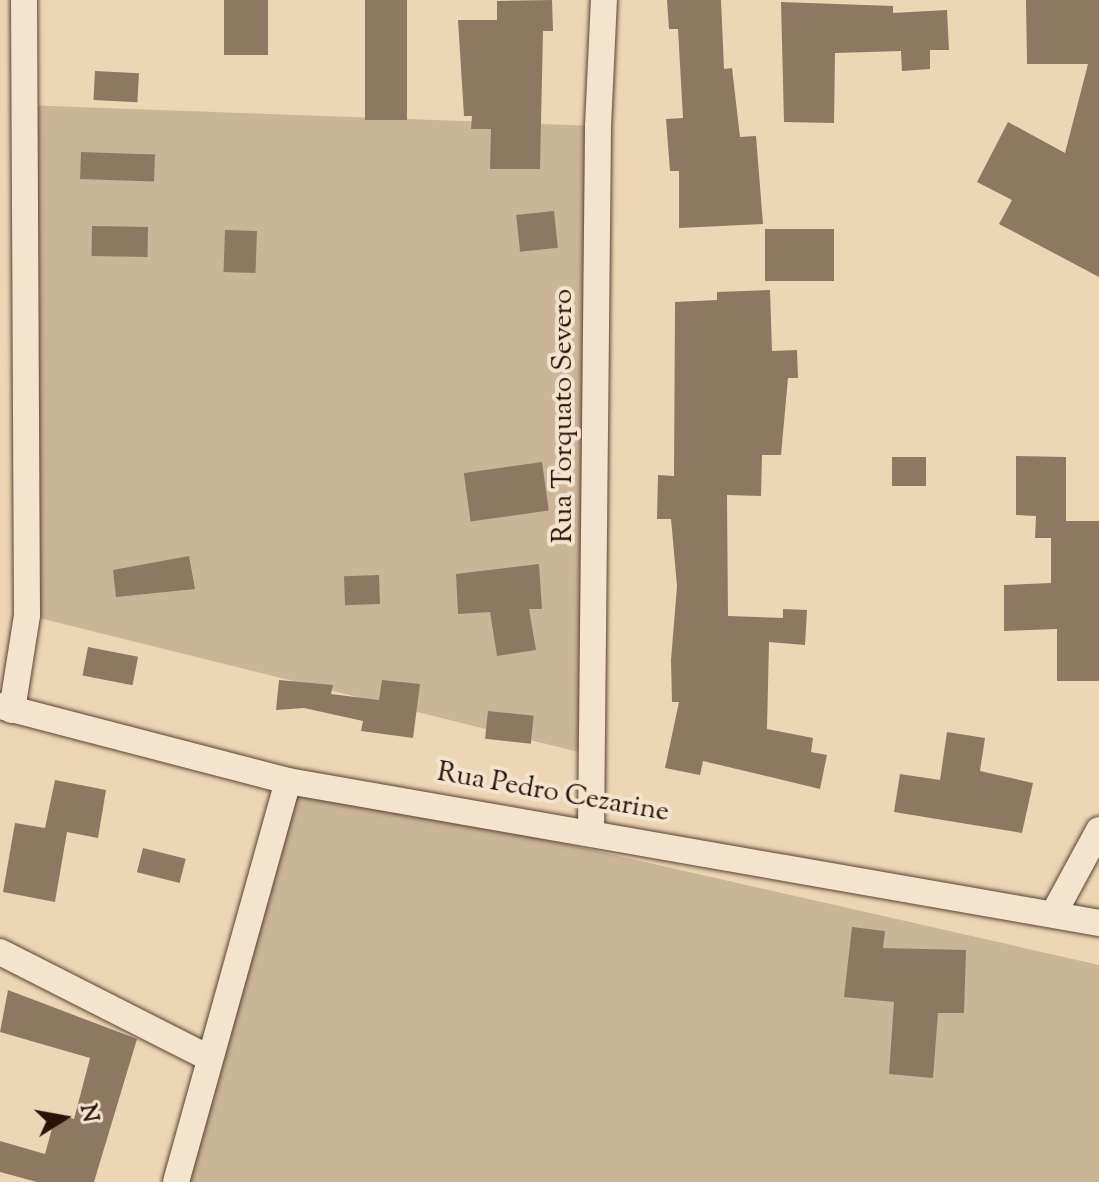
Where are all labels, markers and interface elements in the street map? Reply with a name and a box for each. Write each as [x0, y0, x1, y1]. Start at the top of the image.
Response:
street label: Rua Torquato Severo [547, 289, 581, 543]
street label: Rua Pedro Cezarine [434, 756, 672, 830]
north arrow [24, 1078, 104, 1158]
text: N [70, 1102, 105, 1125]

